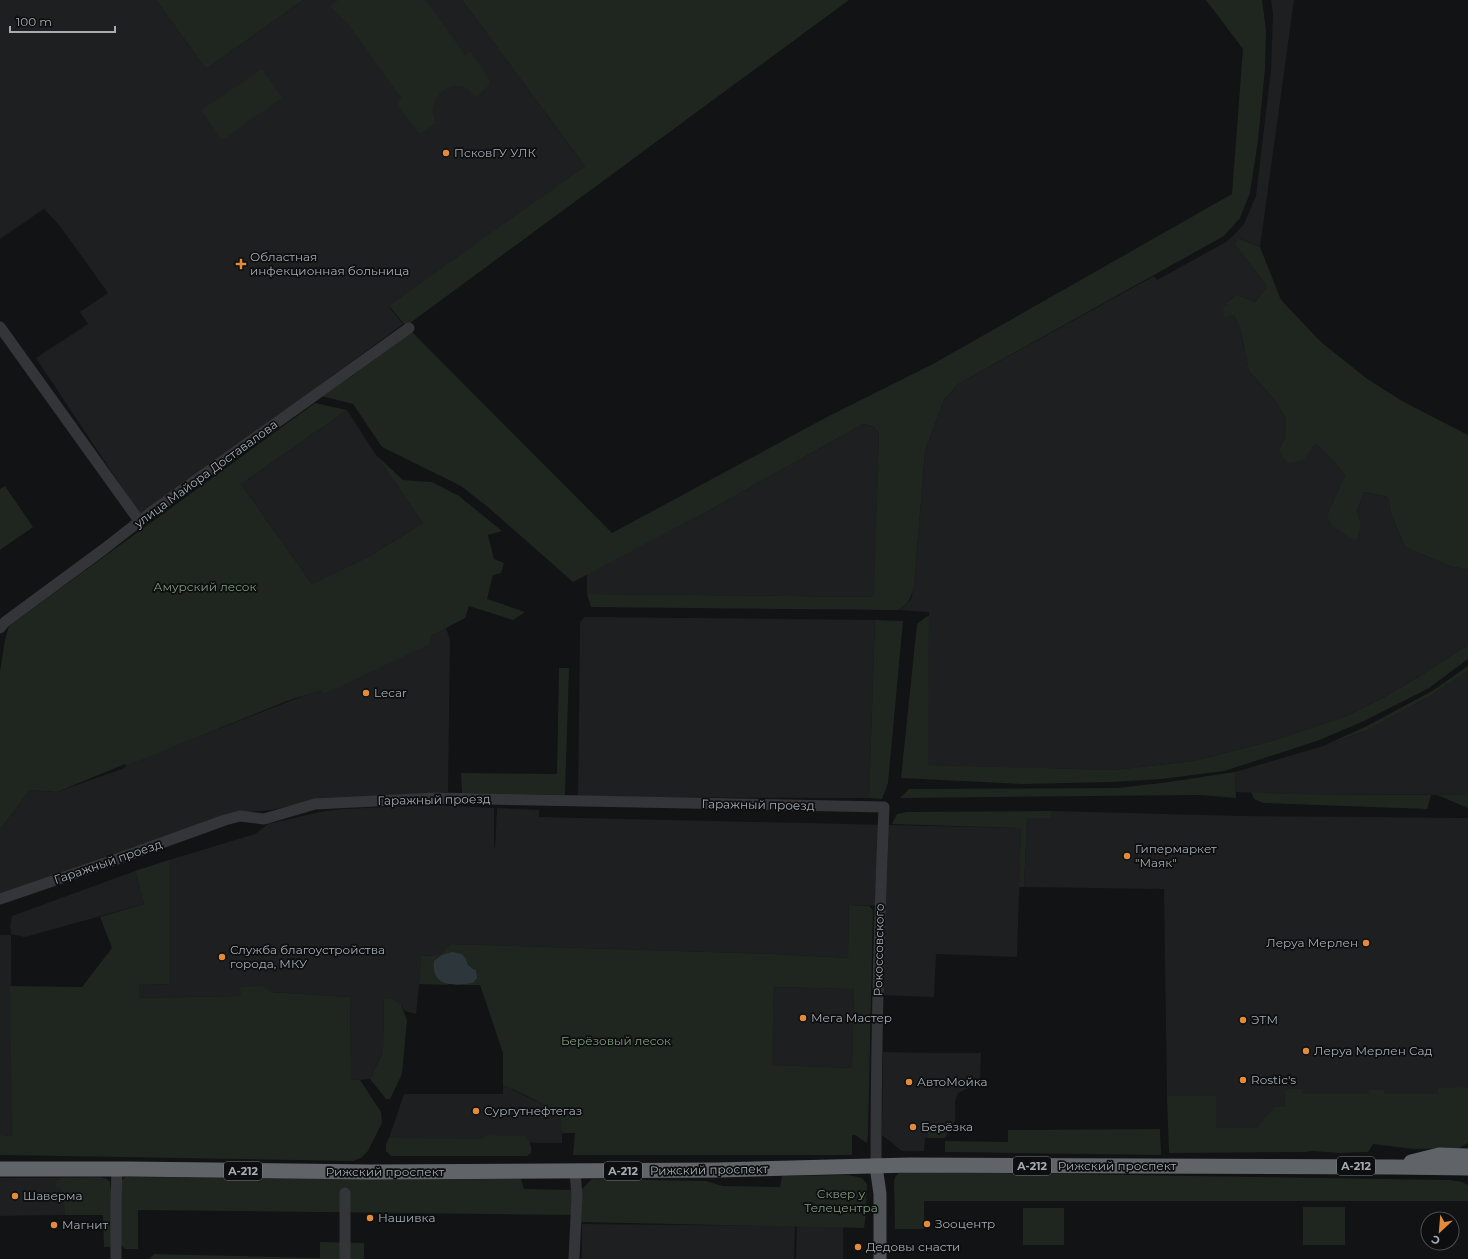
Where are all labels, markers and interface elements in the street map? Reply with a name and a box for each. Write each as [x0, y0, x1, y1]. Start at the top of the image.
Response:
scale bar [10, 8, 115, 34]
text: 100 m [16, 14, 52, 29]
place label: ПсковГУ УЛК [454, 145, 536, 160]
marker: ПсковГУ УЛК [441, 148, 451, 158]
place label: Областная инфекционная больница [250, 249, 409, 278]
marker: Областная инфекционная больница [235, 258, 247, 270]
street label: улица Майора Доставалова [130, 417, 280, 531]
park label: Амурский лесок [154, 579, 257, 594]
place label: Lecar [374, 685, 407, 700]
marker: Lecar [361, 688, 371, 698]
street label: Гаражный проезд [377, 791, 491, 808]
street label: Гаражный проезд [701, 796, 815, 813]
street label: Гаражный проезд [52, 836, 164, 887]
place label: Гипермаркет "Маяк" [1135, 841, 1217, 870]
marker: Гипермаркет "Маяк" [1122, 851, 1132, 861]
street label: Рокоссовского [870, 903, 887, 997]
place label: Леруа Мерлен [1266, 935, 1358, 950]
marker: Леруа Мерлен [1361, 938, 1371, 948]
place label: Служба благоустройства города, МКУ [230, 942, 385, 971]
marker: Служба благоустройства города, МКУ [217, 952, 227, 962]
place label: Мега Мастер [811, 1010, 892, 1025]
place label: ЭТМ [1251, 1012, 1278, 1027]
marker: Мега Мастер [798, 1013, 808, 1023]
marker: ЭТМ [1238, 1015, 1248, 1025]
park label: Берёзовый лесок [561, 1033, 671, 1048]
place label: Леруа Мерлен Сад [1314, 1043, 1432, 1058]
marker: Леруа Мерлен Сад [1301, 1046, 1311, 1056]
place label: Rostic's [1251, 1072, 1296, 1087]
place label: АвтоМойка [917, 1074, 988, 1089]
marker: Rostic's [1238, 1075, 1248, 1085]
marker: АвтоМойка [904, 1077, 914, 1087]
place label: Сургутнефтегаз [484, 1103, 582, 1118]
marker: Сургутнефтегаз [471, 1106, 481, 1116]
place label: Берёзка [921, 1119, 973, 1134]
marker: Берёзка [908, 1122, 918, 1132]
road number: А-212 [1013, 1157, 1051, 1175]
road number: А-212 [1337, 1157, 1375, 1175]
street label: Рижский проспект [1058, 1158, 1176, 1173]
street label: Рижский проспект [650, 1161, 769, 1178]
road number: А-212 [224, 1162, 262, 1180]
road number: А-212 [604, 1162, 642, 1180]
street label: Рижский проспект [326, 1164, 444, 1179]
park label: Сквер у Телецентра [804, 1186, 878, 1215]
place label: Шаверма [23, 1188, 83, 1203]
marker: Шаверма [10, 1191, 20, 1201]
place label: Нашивка [378, 1210, 435, 1225]
north arrow [1420, 1211, 1460, 1251]
marker: Нашивка [365, 1213, 375, 1223]
place label: Зооцентр [935, 1216, 995, 1231]
place label: Магнит [62, 1217, 109, 1232]
marker: Зооцентр [922, 1219, 932, 1229]
marker: Магнит [49, 1220, 59, 1230]
text: С [1429, 1232, 1442, 1248]
place label: Дедовы снасти [866, 1239, 960, 1254]
marker: Дедовы снасти [853, 1242, 863, 1252]

